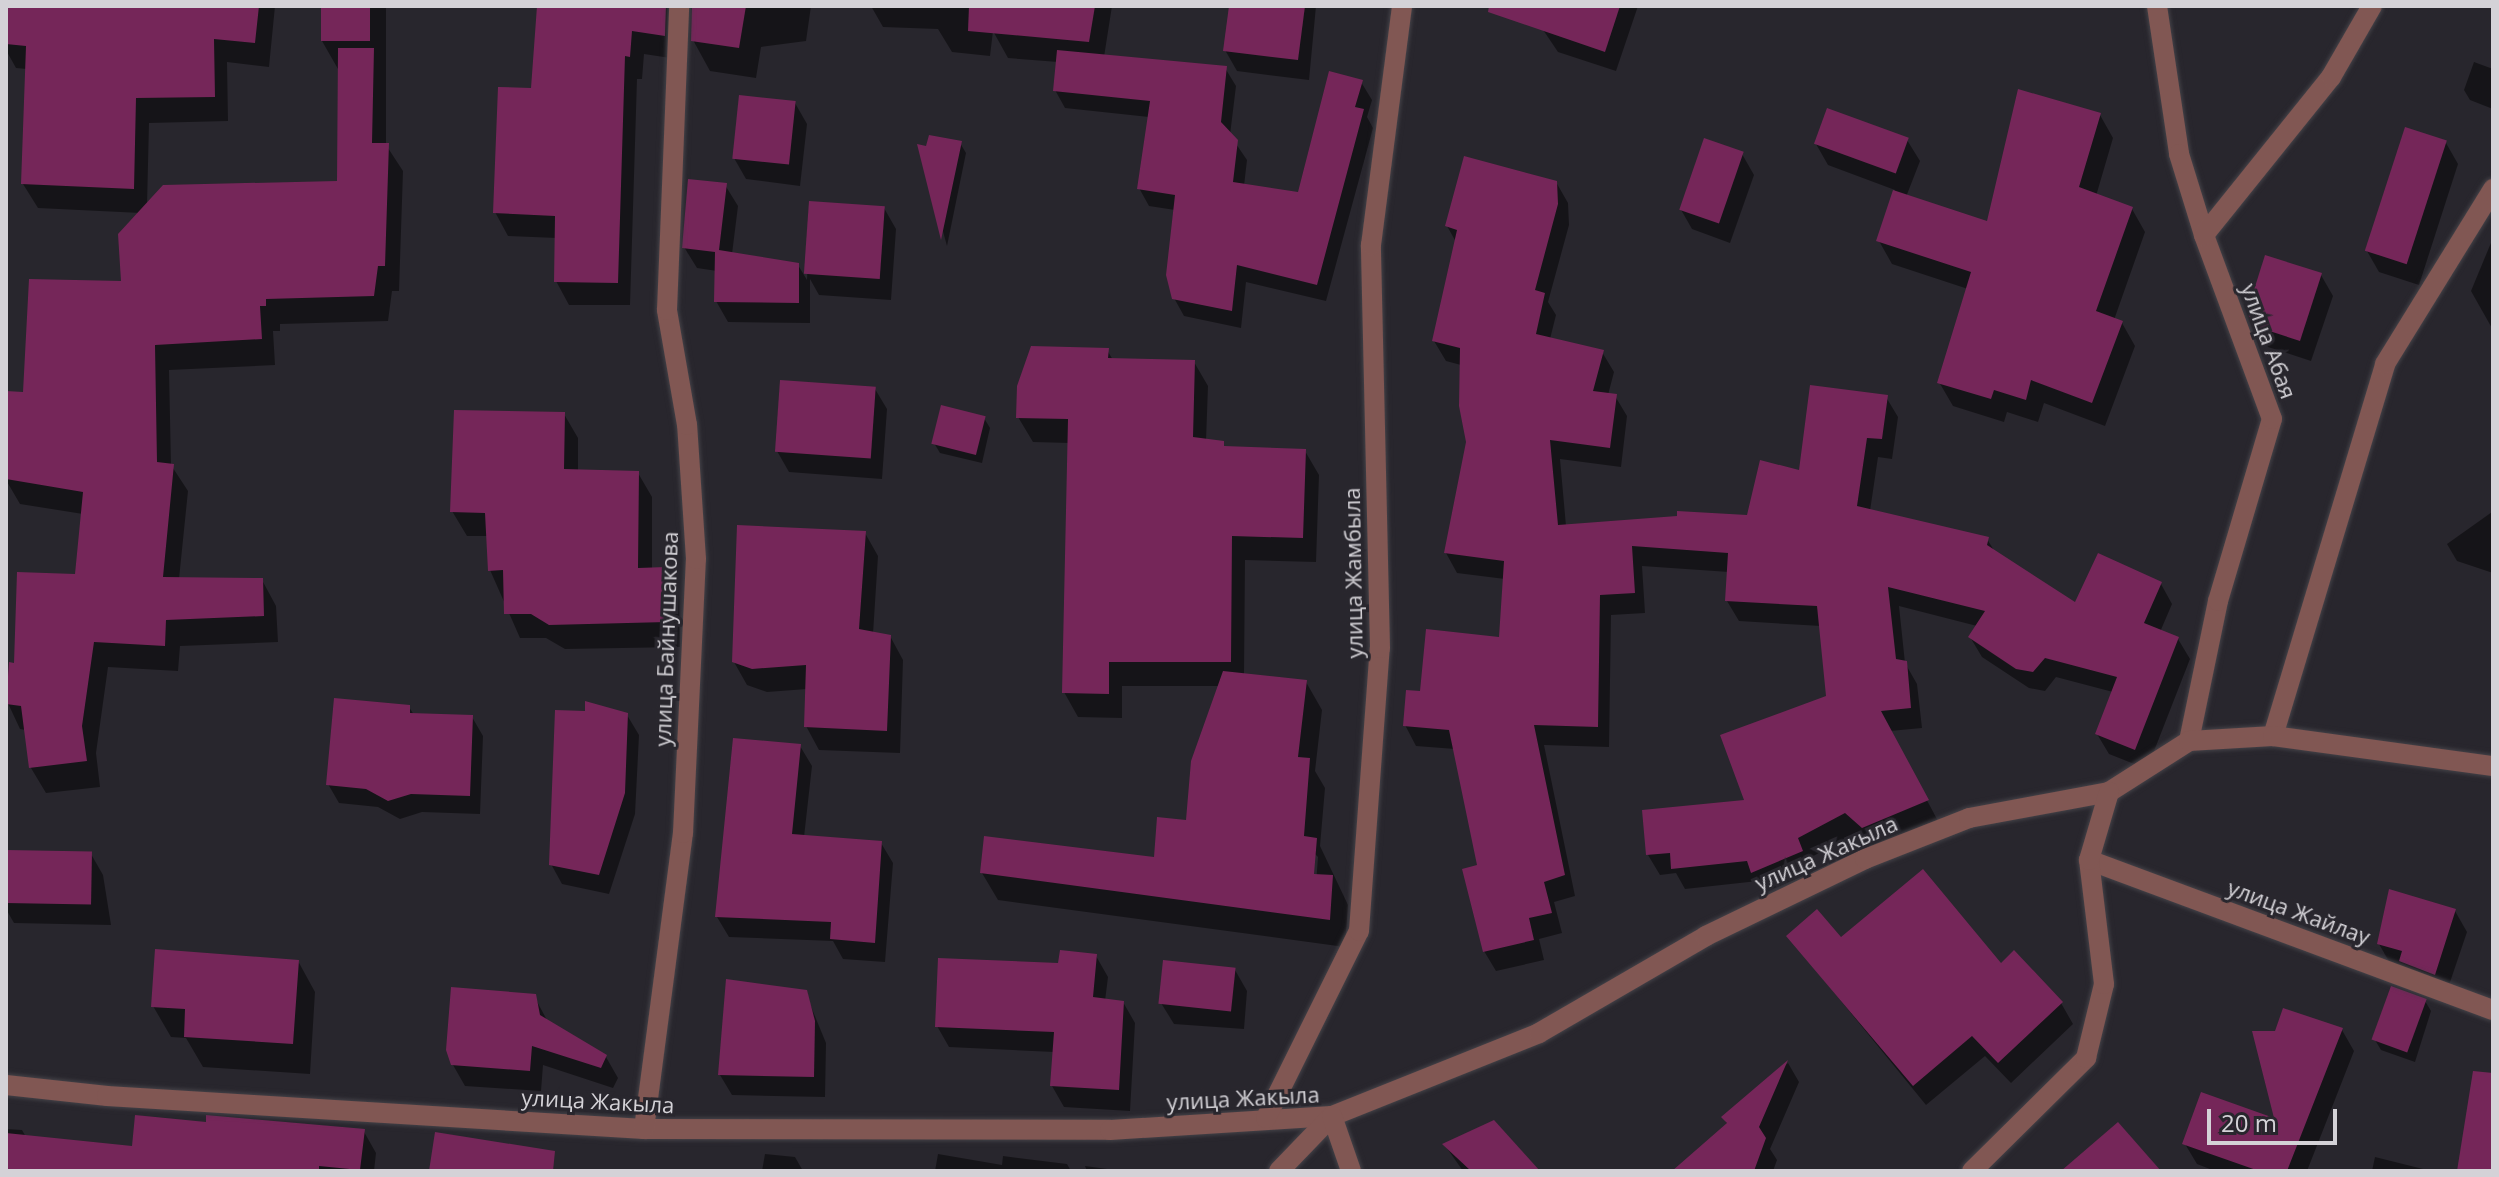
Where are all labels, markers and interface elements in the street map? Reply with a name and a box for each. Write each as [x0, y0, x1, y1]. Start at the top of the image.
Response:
street label: улица Абая [2236, 280, 2302, 402]
street label: улица Жамбыла [1338, 487, 1368, 659]
street label: улица Байнушакова [649, 531, 683, 747]
street label: улица Жакыла [1751, 810, 1901, 896]
street label: улица Жайлау [2224, 874, 2374, 950]
street label: улица Жакыла [1166, 1081, 1320, 1115]
street label: улица Жакыла [521, 1084, 675, 1118]
scale bar [2211, 1093, 2341, 1143]
text: 20 m [2221, 1106, 2277, 1139]

